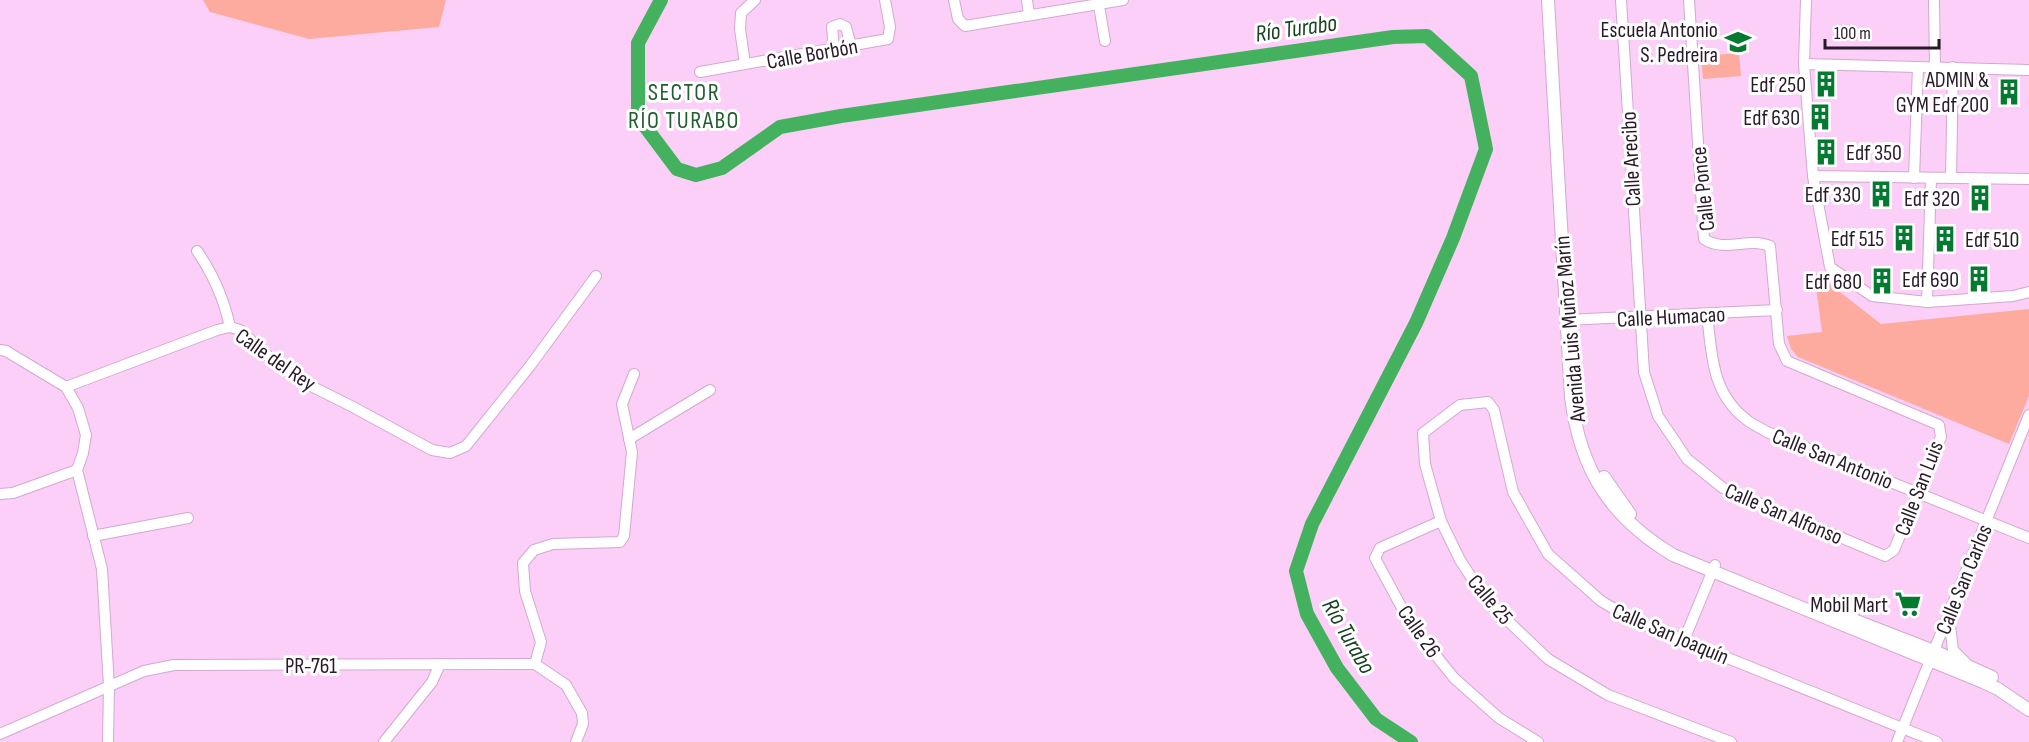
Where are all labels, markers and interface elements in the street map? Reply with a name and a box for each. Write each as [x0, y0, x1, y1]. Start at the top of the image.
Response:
water label: Río Turabo [1253, 8, 1339, 49]
scale bar [1825, 12, 1939, 50]
place label: Escuela Antonio S. Pedreira [1600, 17, 1718, 69]
text: 100 m [1834, 23, 1871, 44]
school or university icon: Escuela Antonio S. Pedreira [1723, 27, 1753, 57]
street label: Calle Borbón [765, 33, 860, 76]
place label: ADMIN & GYM Edf 200 [1896, 67, 1989, 119]
building icon: Edf 250 [1811, 69, 1841, 99]
place label: Edf 250 [1750, 72, 1806, 99]
building icon: ADMIN & GYM Edf 200 [1994, 77, 2024, 107]
district label: SECTOR RÍO TURABO [628, 78, 740, 135]
building icon: Edf 630 [1805, 102, 1835, 132]
place label: Edf 630 [1743, 105, 1800, 132]
street label: Calle Arecibo [1616, 111, 1647, 207]
building icon: Edf 350 [1811, 137, 1841, 167]
place label: Edf 350 [1846, 140, 1902, 167]
street label: Calle Ponce [1686, 145, 1721, 232]
building icon: Edf 330 [1866, 179, 1896, 209]
place label: Edf 330 [1805, 182, 1861, 209]
building icon: Edf 320 [1965, 183, 1995, 213]
place label: Edf 320 [1904, 186, 1960, 213]
building icon: Edf 515 [1889, 223, 1919, 253]
building icon: Edf 510 [1930, 224, 1960, 254]
place label: Edf 515 [1831, 226, 1884, 253]
place label: Edf 510 [1965, 227, 2019, 254]
street label: Avenida Luis Muñoz Marín [1549, 234, 1592, 424]
building icon: Edf 690 [1964, 264, 1994, 294]
building icon: Edf 680 [1867, 266, 1897, 296]
place label: Edf 690 [1902, 267, 1959, 294]
place label: Edf 680 [1805, 269, 1862, 296]
street label: Calle Humacao [1616, 301, 1726, 334]
street label: Calle del Rey [230, 323, 321, 398]
street label: Calle San Antonio [1768, 423, 1897, 496]
street label: Calle San Luis [1889, 437, 1950, 540]
street label: Calle San Alfonso [1720, 477, 1846, 551]
street label: Calle San Carlos [1930, 521, 1999, 639]
street label: Calle 25 [1461, 569, 1519, 631]
supermarket icon: Mobil Mart [1893, 589, 1923, 619]
place label: Mobil Mart [1810, 592, 1888, 619]
water label: Río Turabo [1316, 594, 1382, 679]
street label: Calle San Joaquín [1608, 598, 1733, 671]
street label: Calle 26 [1391, 600, 1446, 663]
street label: PR-761 [285, 653, 337, 680]

